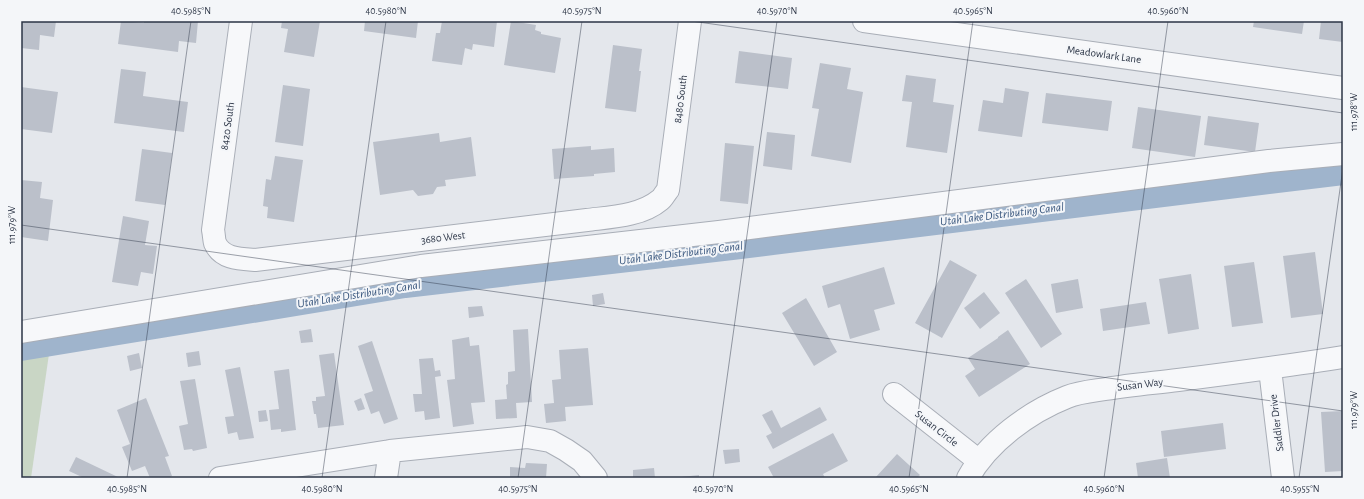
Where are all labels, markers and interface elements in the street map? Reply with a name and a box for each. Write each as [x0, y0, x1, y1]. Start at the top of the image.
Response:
text: 40.5985°N [171, 6, 211, 16]
text: 40.5980°N [365, 6, 407, 16]
text: 40.5975°N [562, 6, 602, 16]
text: 40.5970°N [757, 6, 797, 16]
text: 40.5965°N [953, 6, 993, 16]
text: 40.5960°N [1148, 6, 1189, 16]
street label: Meadowlark Lane [1066, 44, 1142, 65]
street label: 8480 South [672, 74, 689, 124]
text: 111.978°W [1349, 93, 1359, 131]
street label: 8420 South [219, 101, 236, 151]
water label: Utah Lake Distributing Canal [939, 200, 1065, 228]
text: 111.979°W [7, 206, 17, 244]
street label: 3680 West [420, 229, 466, 246]
water label: Utah Lake Distributing Canal [618, 239, 744, 267]
water label: Utah Lake Distributing Canal [296, 278, 422, 310]
street label: Susan Way [1116, 376, 1164, 393]
text: 111.979°W [1349, 391, 1359, 429]
street label: Saddler Drive [1268, 394, 1285, 452]
street label: Susan Circle [913, 408, 960, 449]
text: 40.5985°N [107, 484, 147, 494]
text: 40.5980°N [301, 484, 343, 494]
text: 40.5975°N [498, 484, 538, 494]
text: 40.5970°N [693, 484, 733, 494]
text: 40.5965°N [889, 484, 929, 494]
text: 40.5960°N [1084, 484, 1125, 494]
text: 40.5955°N [1280, 484, 1320, 494]

